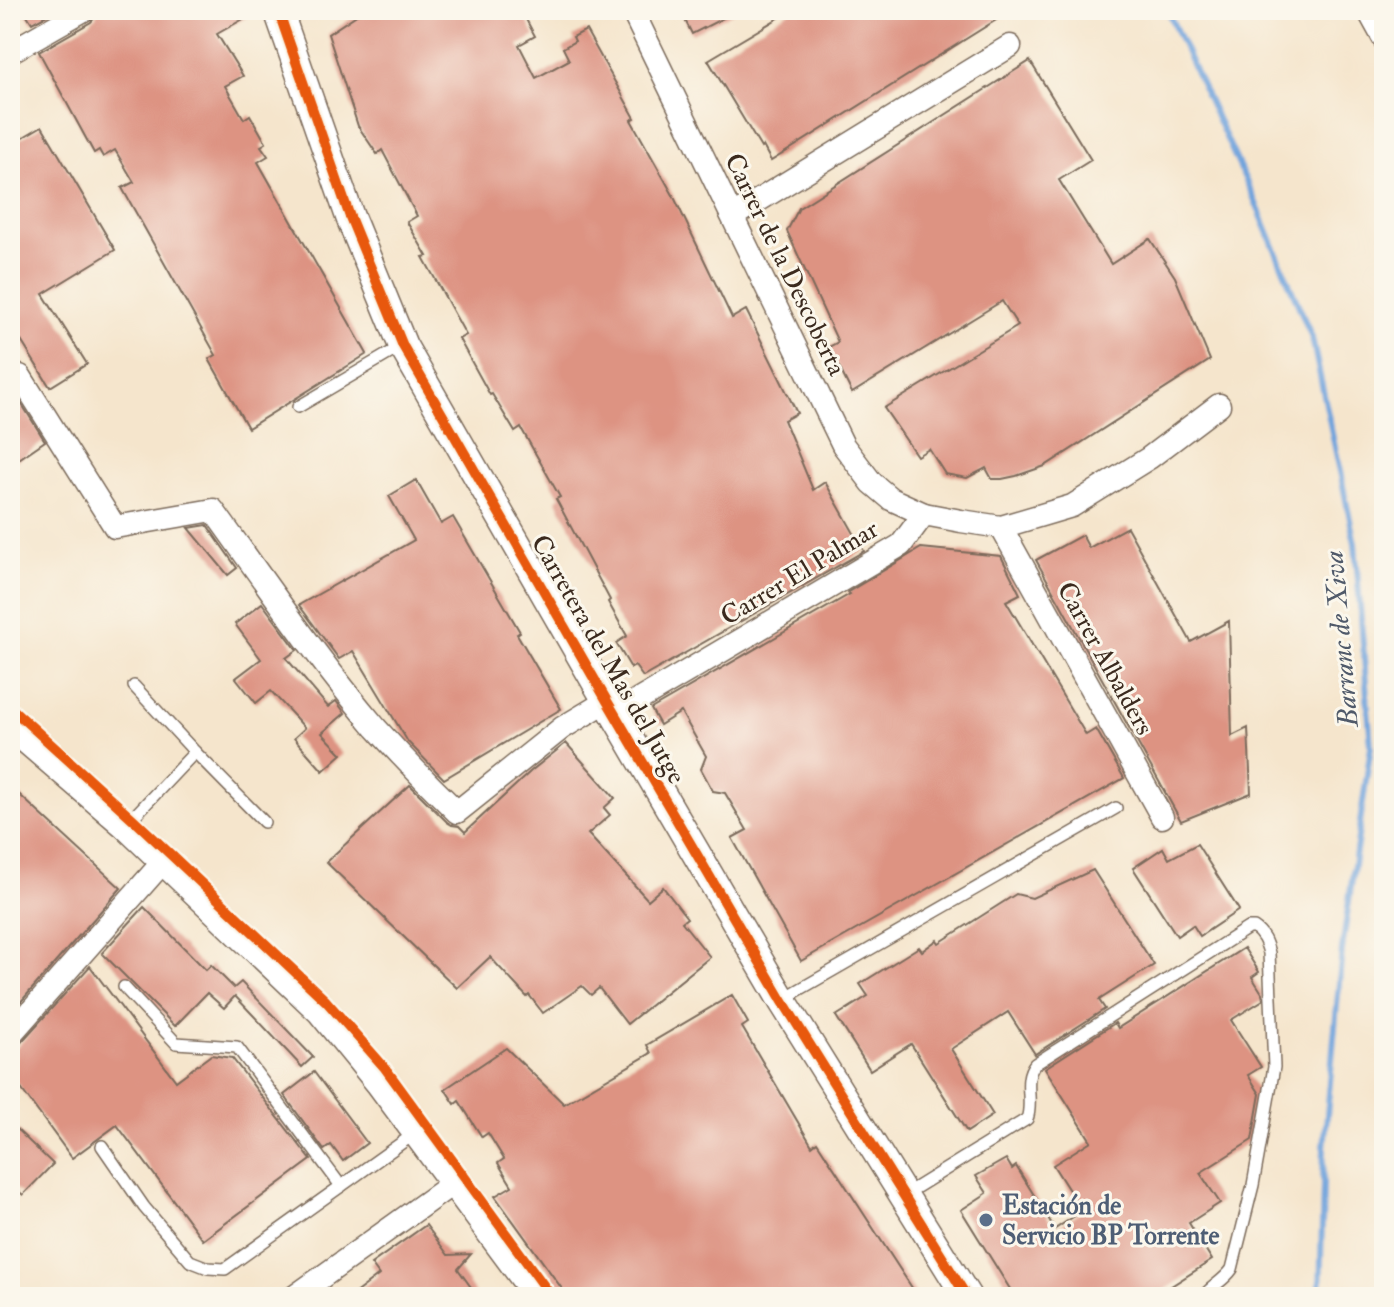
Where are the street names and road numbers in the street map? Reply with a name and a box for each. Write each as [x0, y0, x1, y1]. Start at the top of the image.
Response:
street label: Carrer de la Descoberta [717, 148, 853, 381]
street label: Carrer El Palmar [715, 513, 884, 632]
street label: Carretera del Mas del Jutge [524, 529, 693, 790]
street label: Carrer Albalders [1050, 576, 1160, 741]

